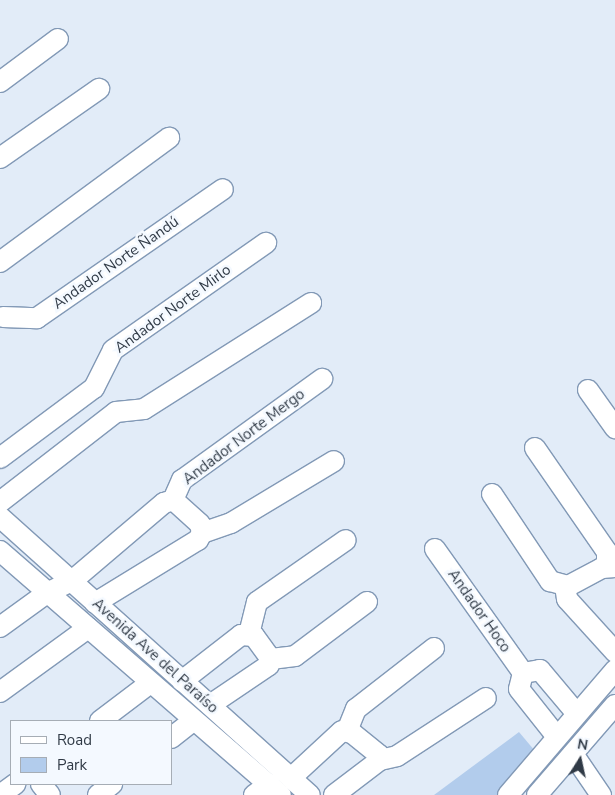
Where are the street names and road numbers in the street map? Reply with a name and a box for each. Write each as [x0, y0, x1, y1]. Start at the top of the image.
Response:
street label: Andador Norte Ñandú [50, 213, 182, 313]
street label: Andador Norte Mirlo [111, 261, 235, 357]
street label: Andador Norte Mergo [180, 385, 308, 489]
street label: Andador Hoco [444, 566, 514, 656]
street label: Avenida Ave del Paraíso [88, 595, 222, 717]

